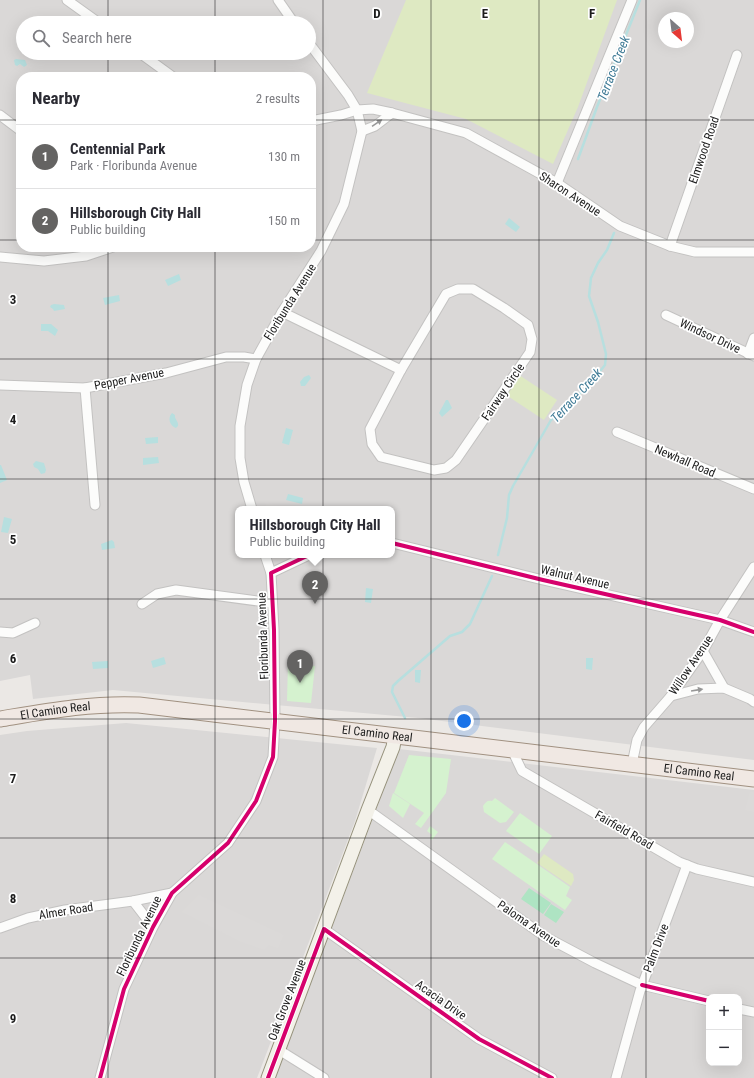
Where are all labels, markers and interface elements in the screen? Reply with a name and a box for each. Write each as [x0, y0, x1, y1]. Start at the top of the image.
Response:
text: D [373, 6, 381, 21]
text: E [482, 6, 489, 21]
text: F [589, 6, 595, 21]
north arrow [658, 12, 694, 48]
search box [16, 16, 316, 60]
icon: search [30, 27, 52, 49]
text: Search here [62, 29, 132, 47]
water label: Terrace Creek [594, 33, 633, 103]
text: Nearby [32, 88, 80, 108]
text: 2 results [256, 91, 300, 106]
street label: Elmwood Road [686, 114, 722, 186]
one-way arrow [372, 119, 383, 127]
text: Centennial Park [70, 140, 165, 158]
text: 1 [42, 149, 48, 164]
text: 130 m [268, 149, 300, 164]
text: Park · Floribunda Avenue [70, 158, 197, 173]
street label: Sharon Avenue [537, 169, 604, 219]
text: Hillsborough City Hall [70, 204, 201, 222]
text: 2 [42, 213, 48, 228]
text: 150 m [268, 213, 300, 228]
text: Public building [70, 222, 146, 237]
street label: Floribunda Avenue [261, 261, 319, 343]
text: 3 [10, 292, 16, 307]
street label: Windsor Drive [677, 316, 743, 356]
street label: Fairway Circle [479, 360, 527, 423]
street label: Pepper Avenue [93, 365, 165, 393]
water label: Terrace Creek [548, 365, 605, 425]
text: 4 [10, 412, 17, 427]
street label: Newhall Road [652, 442, 718, 480]
popup [235, 506, 395, 558]
text: Hillsborough City Hall [249, 516, 381, 534]
text: 5 [10, 532, 17, 547]
text: Public building [249, 534, 325, 549]
street label: Walnut Avenue [539, 562, 611, 592]
pin: 2 [302, 571, 328, 604]
street label: Floribunda Avenue [254, 592, 272, 680]
street label: Willow Avenue [666, 632, 716, 697]
pin: 1 [287, 650, 313, 683]
text: 6 [10, 651, 17, 666]
one-way arrow [691, 687, 703, 693]
street label: El Camino Real [19, 699, 91, 722]
your location [454, 711, 474, 731]
street label: El Camino Real [341, 722, 413, 745]
street label: El Camino Real [663, 761, 735, 784]
text: 7 [10, 771, 17, 786]
street label: Fairfield Road [592, 808, 656, 852]
text: 8 [10, 891, 16, 906]
street label: Floribunda Avenue [114, 893, 165, 978]
street label: Paloma Avenue [495, 898, 564, 950]
street label: Almer Road [38, 900, 94, 922]
street label: Palm Drive [640, 921, 672, 974]
street label: Oak Grove Avenue [265, 957, 309, 1042]
street label: Acacia Drive [413, 977, 469, 1023]
map controls [706, 994, 742, 1066]
button: + [706, 994, 742, 1030]
text: 9 [10, 1011, 16, 1026]
button: − [706, 1030, 742, 1066]

